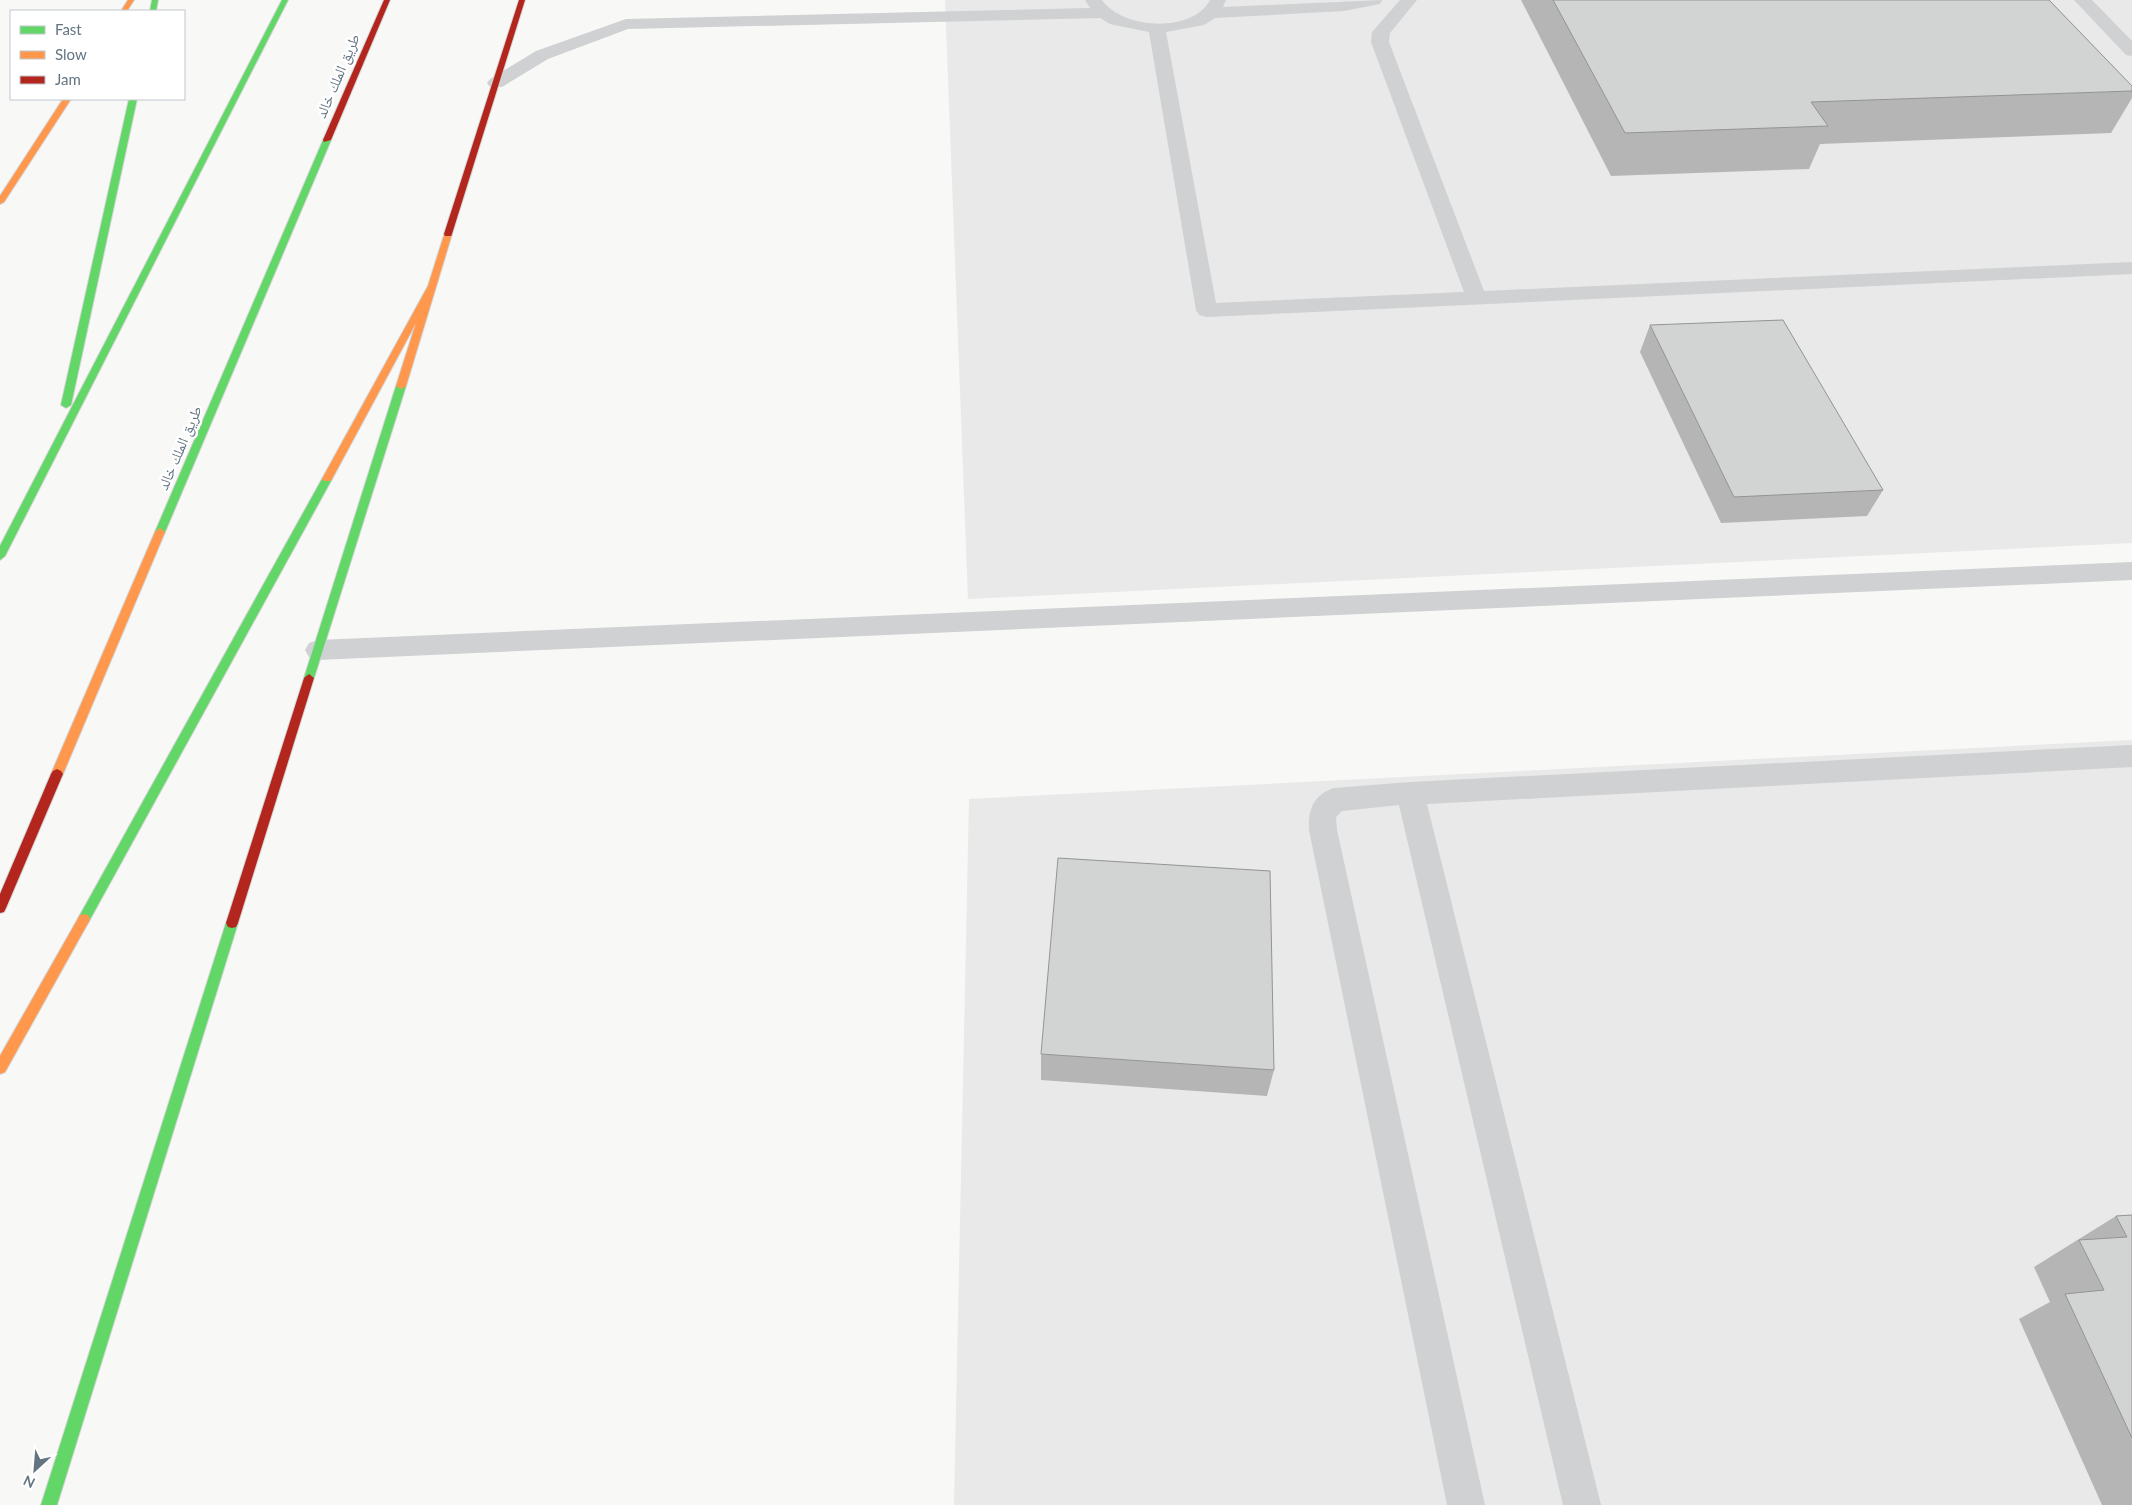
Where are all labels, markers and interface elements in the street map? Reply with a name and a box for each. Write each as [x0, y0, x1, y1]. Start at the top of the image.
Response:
legend [10, 10, 185, 100]
text: Fast [55, 20, 82, 38]
street label: طريق الملك خالد [311, 31, 365, 121]
text: Slow [55, 45, 87, 63]
text: Jam [55, 70, 81, 88]
street label: طريق الملك خالد [153, 403, 207, 493]
north arrow [10, 1445, 60, 1495]
text: N [21, 1472, 38, 1492]

